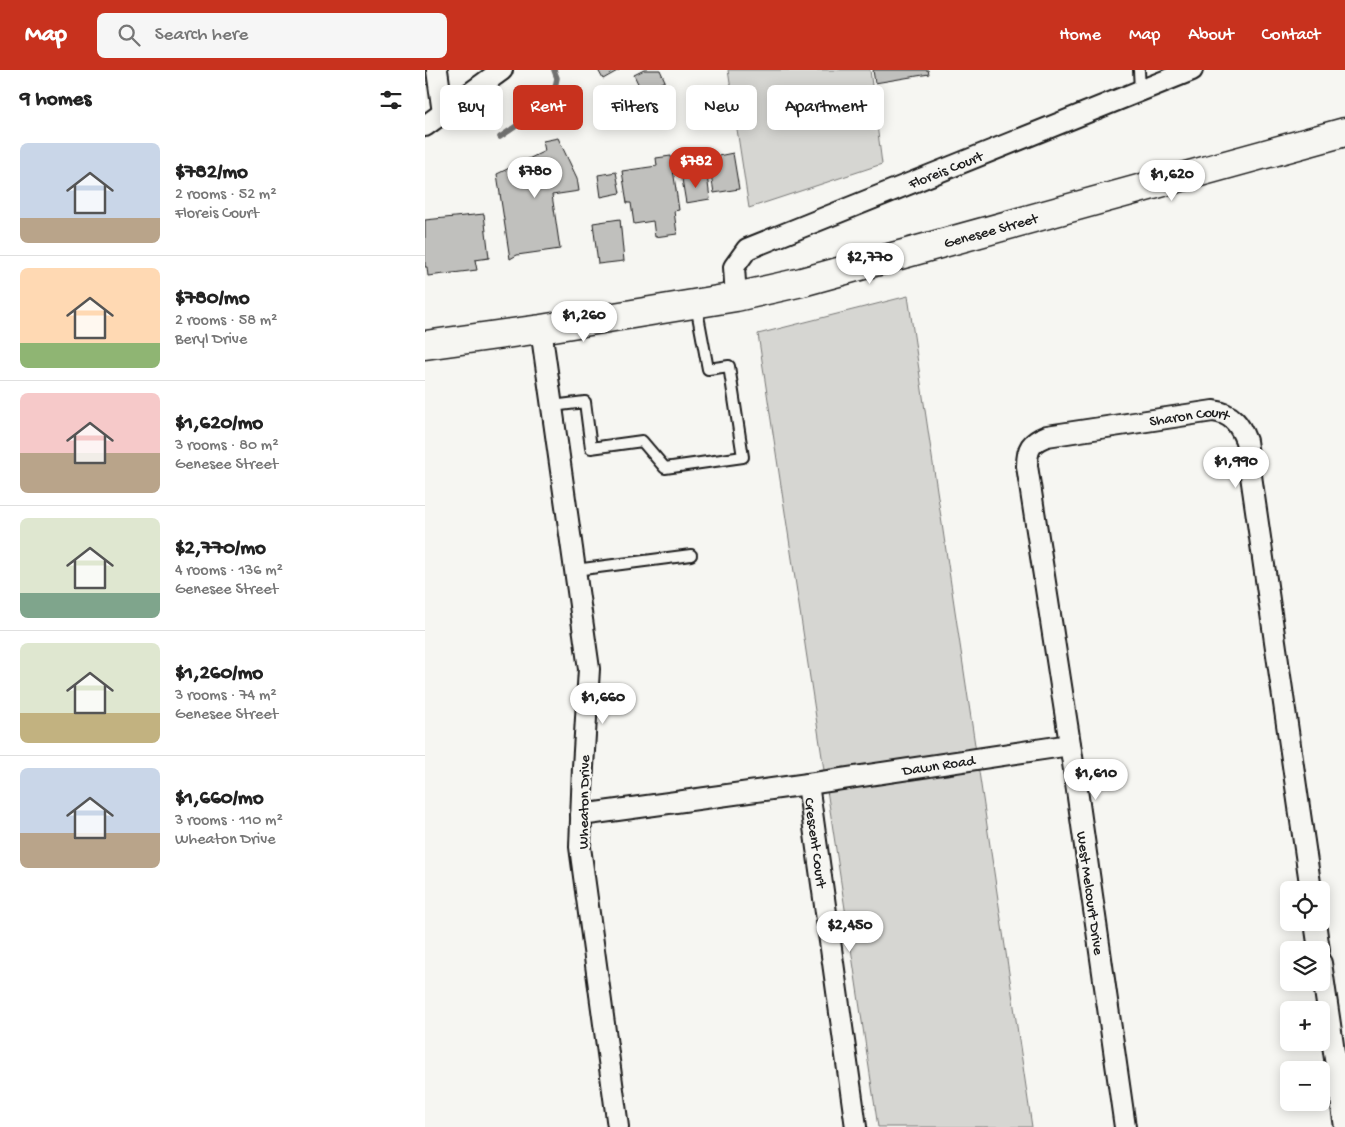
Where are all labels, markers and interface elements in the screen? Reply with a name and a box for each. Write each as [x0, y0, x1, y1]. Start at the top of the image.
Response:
search box [97, 13, 447, 58]
text: Map [25, 21, 67, 50]
icon: search [115, 21, 143, 49]
text: Search here [155, 24, 248, 47]
text: Home [1059, 25, 1101, 46]
text: Map [1129, 25, 1160, 46]
text: About [1188, 25, 1234, 46]
text: Contact [1262, 25, 1320, 46]
chip: Buy [440, 85, 503, 130]
chip: Rent [513, 85, 583, 130]
chip: Filters [593, 85, 676, 130]
chip: New [686, 85, 757, 130]
chip: Apartment [767, 85, 884, 130]
icon: filters [377, 86, 405, 114]
text: 9 homes [20, 88, 91, 113]
pin: $782 [666, 146, 726, 189]
street label: Floreis Court [905, 147, 988, 194]
text: $782 [680, 153, 712, 172]
pin: $780 [505, 156, 565, 199]
pin: $1,620 [1131, 160, 1213, 202]
text: $782/mo [175, 161, 248, 186]
icon: home [60, 163, 120, 223]
text: $780 [518, 163, 552, 182]
text: $1,620 [1150, 166, 1194, 185]
text: 2 rooms · 52 m² [175, 186, 277, 205]
text: Floreis Court [175, 205, 259, 224]
street label: Genesee Street [942, 210, 1042, 253]
pin: $2,770 [829, 242, 911, 285]
text: $2,770 [847, 249, 893, 268]
text: $780/mo [175, 287, 250, 312]
icon: home [60, 288, 120, 348]
pin: $1,260 [543, 300, 625, 343]
text: $1,260 [562, 307, 606, 326]
text: 2 rooms · 58 m² [175, 312, 277, 331]
text: Beryl Drive [175, 331, 247, 350]
street label: Sharon Court [1148, 404, 1234, 431]
text: $1,620/mo [175, 412, 263, 437]
icon: home [60, 413, 120, 473]
text: 3 rooms · 80 m² [175, 437, 279, 456]
pin: $1,990 [1195, 446, 1277, 489]
text: $1,990 [1214, 453, 1258, 472]
text: Genesee Street [175, 456, 278, 475]
text: $2,770/mo [175, 537, 266, 562]
icon: home [60, 538, 120, 598]
text: 4 rooms · 136 m² [175, 562, 283, 581]
text: Genesee Street [175, 581, 278, 600]
text: $1,260/mo [175, 662, 263, 687]
icon: home [60, 663, 120, 723]
pin: $1,660 [562, 682, 644, 725]
text: 3 rooms · 74 m² [175, 687, 277, 706]
text: $1,660 [581, 689, 625, 708]
text: Genesee Street [175, 706, 278, 725]
street label: Dawn Road [900, 752, 977, 781]
street label: Wheaton Drive [575, 755, 595, 849]
pin: $1,610 [1055, 758, 1137, 801]
text: $1,610 [1075, 765, 1117, 784]
text: $1,660/mo [175, 787, 264, 812]
icon: home [60, 788, 120, 848]
street label: Crescent Court [799, 796, 830, 891]
text: 3 rooms · 110 m² [175, 812, 283, 831]
street label: West Melcourt Drive [1071, 830, 1107, 957]
text: Wheaton Drive [175, 831, 275, 850]
map controls [1280, 881, 1330, 1111]
button: locate [1280, 881, 1330, 931]
pin: $2,450 [809, 910, 891, 953]
text: $2,450 [827, 917, 873, 936]
button: layers [1280, 941, 1330, 991]
button: + [1280, 1001, 1330, 1051]
button: − [1280, 1061, 1330, 1111]

